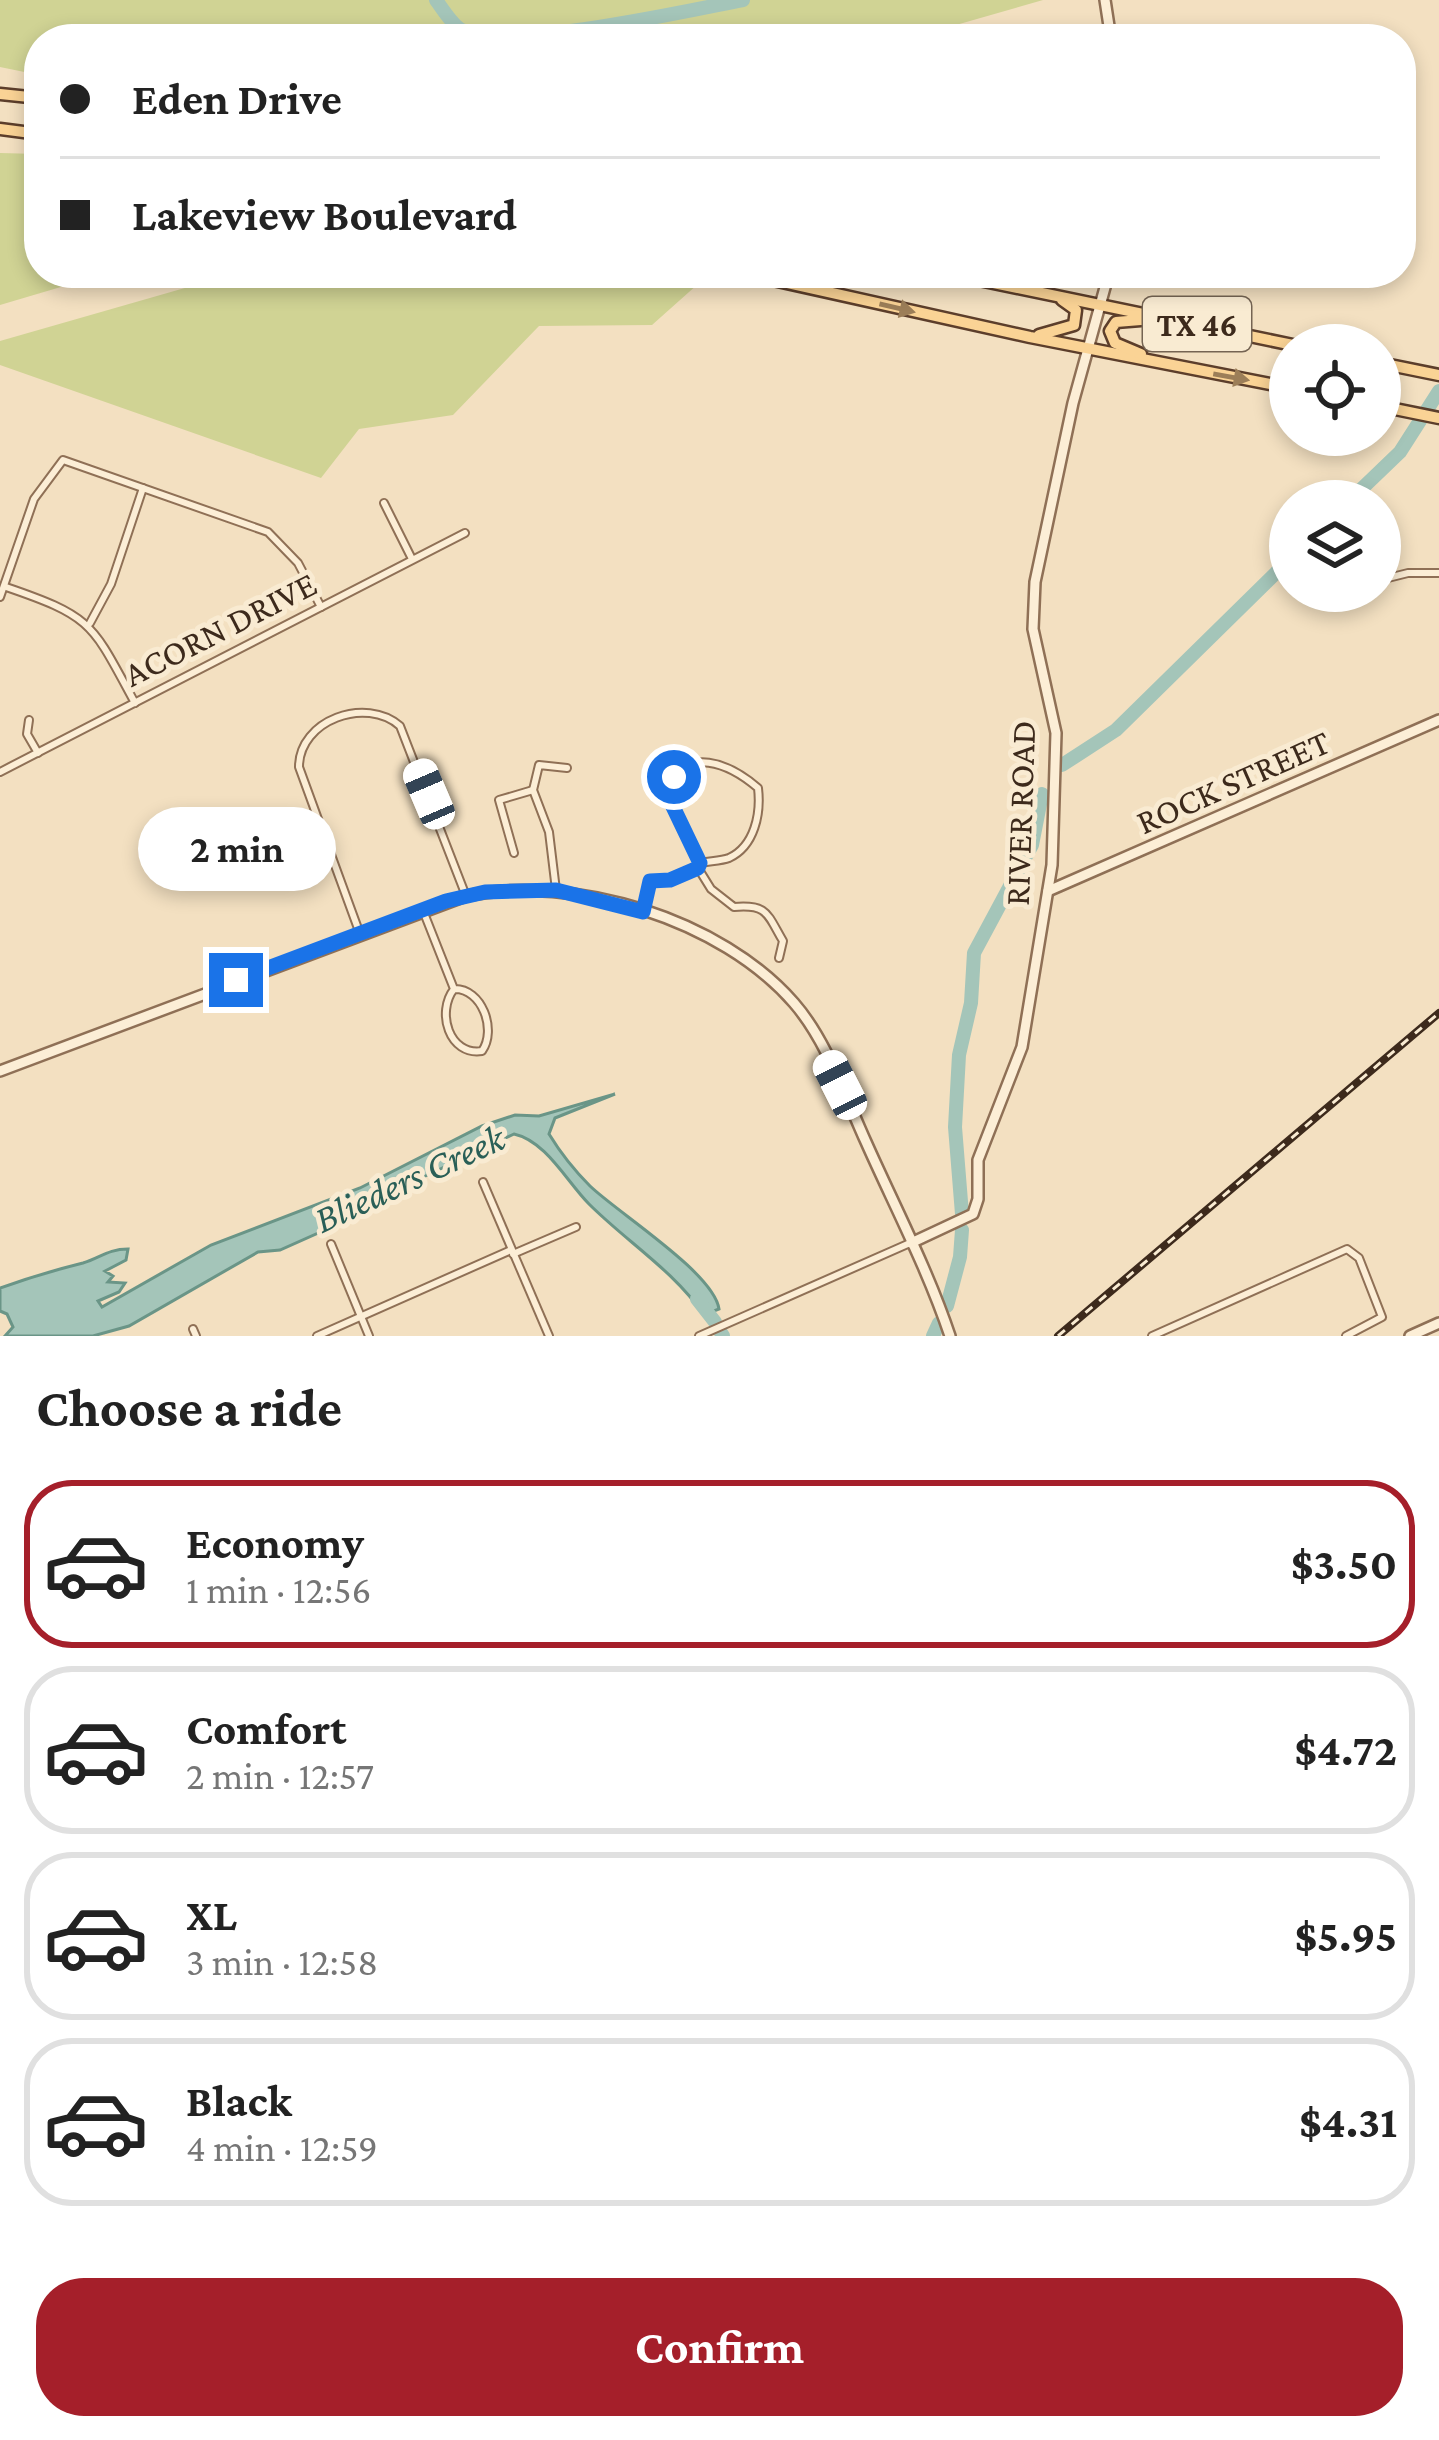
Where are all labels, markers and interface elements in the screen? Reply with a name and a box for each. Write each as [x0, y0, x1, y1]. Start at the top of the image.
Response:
text: Eden Drive [132, 74, 342, 124]
text: Lakeview Boulevard [132, 190, 517, 240]
road number: TX 46 [1143, 297, 1251, 351]
one-way arrow [878, 299, 916, 318]
map controls [1269, 324, 1401, 612]
button: locate [1269, 324, 1401, 456]
one-way arrow [1212, 369, 1250, 387]
button: layers [1269, 480, 1401, 612]
street label: ACORN DRIVE [117, 563, 323, 695]
street label: RIVER ROAD [997, 720, 1043, 906]
street label: ROCK STREET [1130, 722, 1336, 842]
route start [647, 750, 701, 804]
car [398, 754, 460, 834]
callout: 2 min [137, 806, 335, 890]
text: 2 min [190, 827, 284, 870]
route end [209, 953, 263, 1007]
car [808, 1045, 872, 1125]
water label: Blieders Creek [307, 1114, 513, 1241]
text: Choose a ride [36, 1378, 342, 1438]
icon: car [42, 1510, 150, 1618]
text: Economy [186, 1518, 364, 1568]
text: $3.50 [1291, 1539, 1397, 1589]
text: 1 min · 12:56 [186, 1568, 371, 1611]
icon: car [42, 1696, 150, 1804]
text: Comfort [186, 1704, 347, 1754]
text: $4.72 [1294, 1725, 1397, 1775]
text: 2 min · 12:57 [186, 1754, 374, 1797]
icon: car [42, 1882, 150, 1990]
text: XL [186, 1890, 237, 1940]
text: $5.95 [1295, 1911, 1397, 1961]
text: 3 min · 12:58 [186, 1940, 378, 1983]
icon: car [42, 2068, 150, 2176]
text: Black [186, 2076, 292, 2126]
text: $4.31 [1299, 2097, 1397, 2147]
text: 4 min · 12:59 [186, 2126, 378, 2169]
button: Confirm [36, 2278, 1403, 2416]

